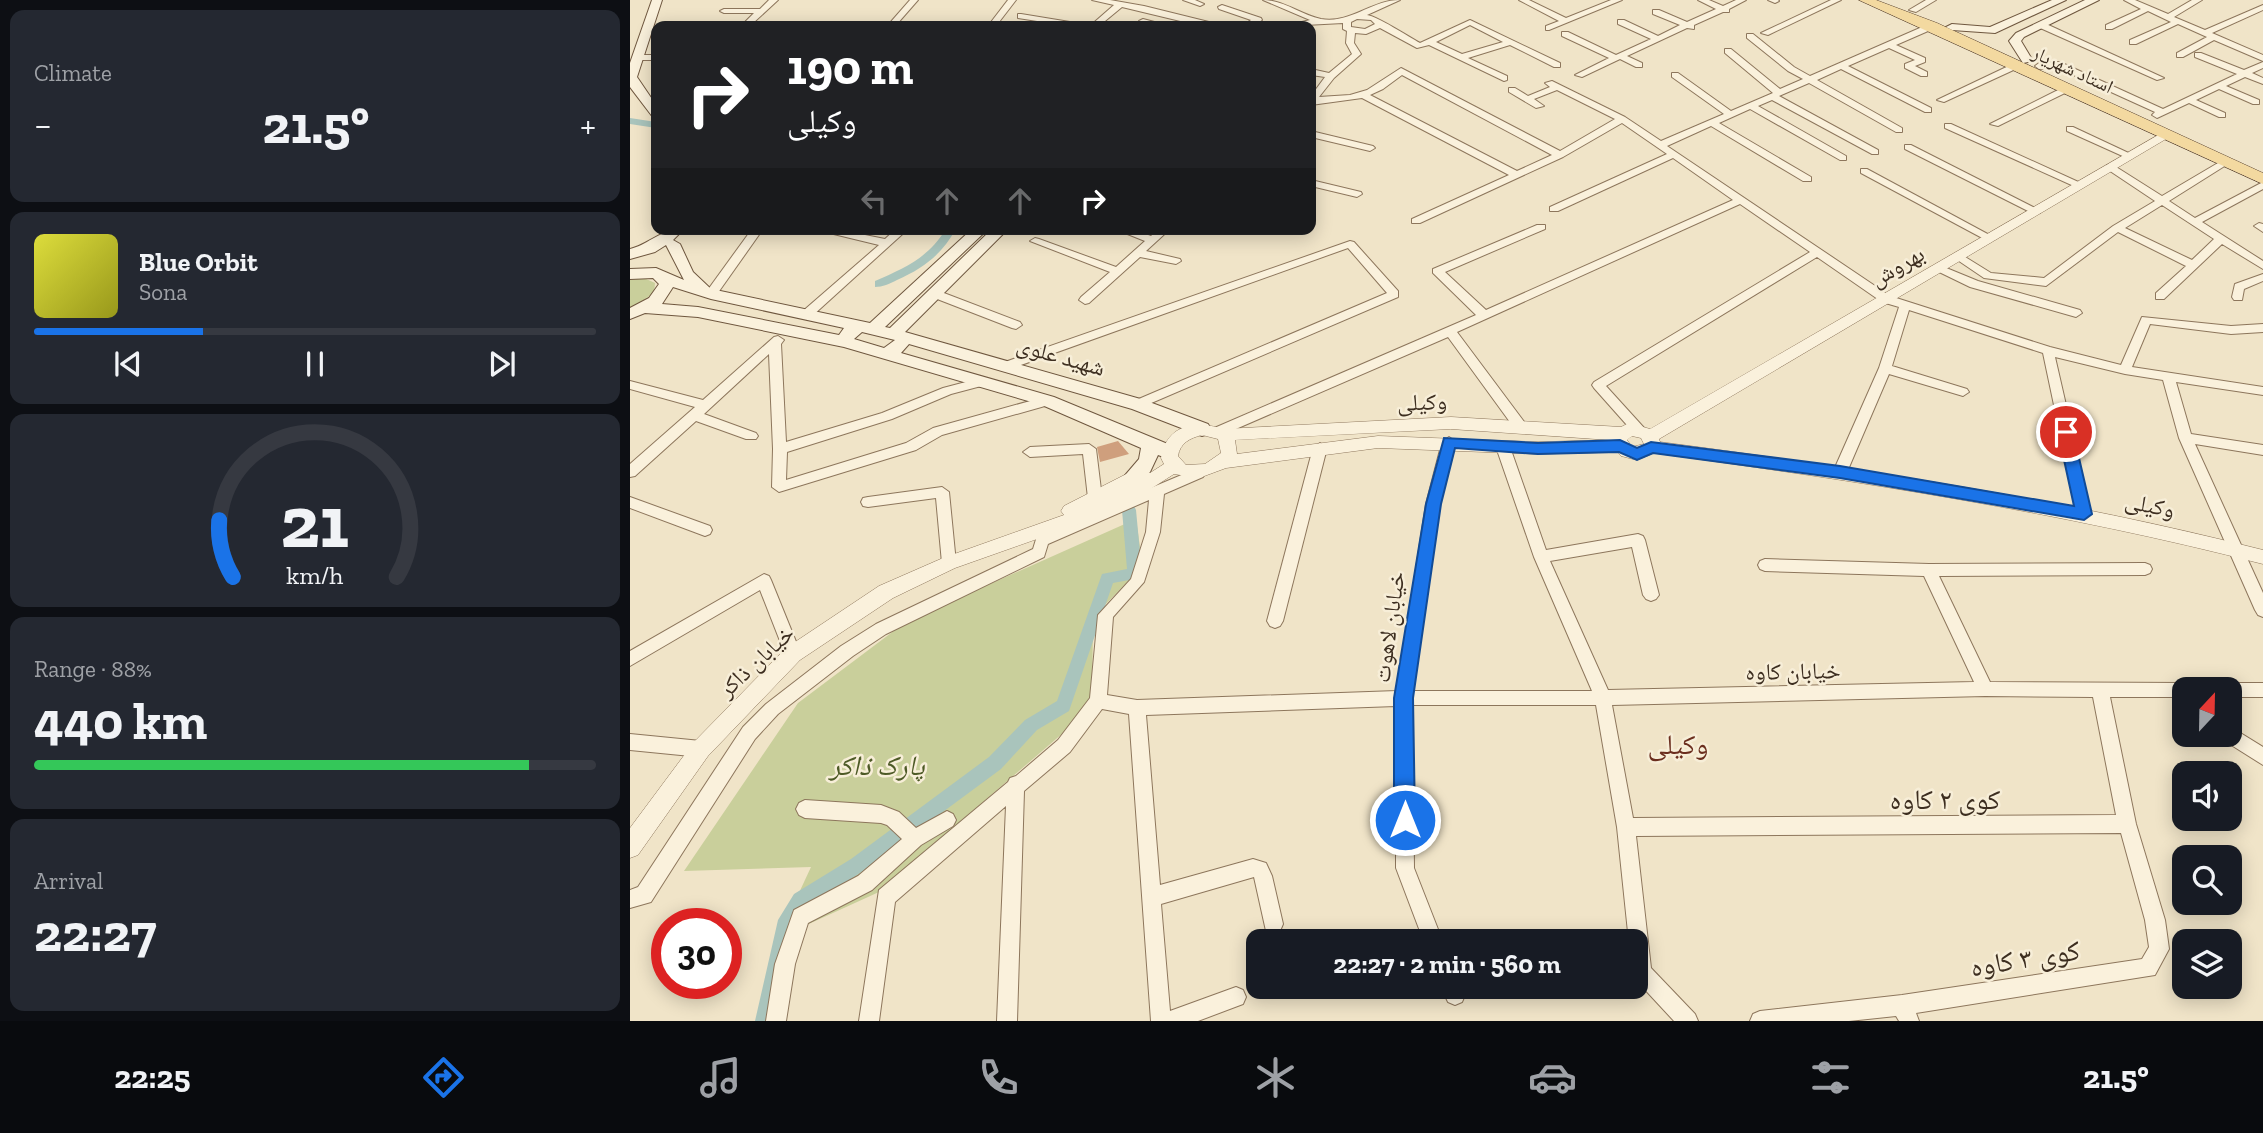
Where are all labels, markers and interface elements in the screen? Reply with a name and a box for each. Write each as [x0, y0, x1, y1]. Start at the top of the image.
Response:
text: 190 m [787, 38, 913, 97]
street label: استاد شهریار [2028, 40, 2117, 98]
icon: right [672, 49, 763, 140]
text: Climate [34, 59, 112, 87]
text: 21.5° [262, 94, 369, 156]
text: − [34, 102, 52, 148]
text: + [580, 102, 596, 148]
text: وکیلی [787, 102, 857, 140]
icon: left [855, 182, 893, 220]
icon: ahead [928, 182, 966, 220]
icon: ahead [1001, 182, 1039, 220]
icon: right [1074, 182, 1112, 220]
street label: بهروش [1865, 239, 1929, 293]
text: Blue Orbit [139, 246, 258, 278]
text: Sona [139, 278, 187, 306]
street label: شهید علوی [1014, 330, 1108, 382]
icon: previous [109, 345, 147, 383]
icon: pause [296, 345, 334, 383]
icon: next [483, 345, 521, 383]
street label: وکیلی [1397, 387, 1447, 417]
pin [2036, 402, 2096, 462]
icon: arrive [2047, 413, 2085, 451]
text: 21 [281, 478, 349, 566]
street label: وکیلی [2123, 486, 2177, 524]
text: km/h [286, 559, 344, 589]
street label: خیابان لاهوت [1367, 570, 1411, 684]
street label: خیابان ذاکر [712, 619, 800, 704]
text: Range · 88% [34, 655, 152, 683]
street label: خیابان کاوه [1745, 656, 1841, 686]
north arrow [2172, 677, 2242, 747]
map controls [2172, 677, 2242, 999]
text: 440 km [34, 690, 207, 752]
district label: وکیلی [1648, 728, 1708, 762]
park label: پارک ذاکر [827, 749, 925, 782]
button: sound [2172, 761, 2242, 831]
position arrow [1368, 783, 1442, 857]
street label: کوی ۲ کاوه [1890, 783, 2001, 816]
button: search [2172, 845, 2242, 915]
text: Arrival [34, 867, 103, 895]
text: 22:27 [34, 902, 156, 964]
speed limit sign: 30 [651, 908, 742, 999]
button: layers [2172, 929, 2242, 999]
street label: کوی ۳ کاوه [1968, 933, 2083, 983]
text: 22:27 · 2 min · 560 m [1333, 948, 1561, 980]
icon: directions [419, 1053, 468, 1102]
icon: music [696, 1053, 745, 1102]
icon: phone [974, 1053, 1023, 1102]
icon: climate [1251, 1053, 1300, 1102]
icon: car [1528, 1053, 1577, 1102]
icon: filters [1806, 1053, 1855, 1102]
text: 22:25 [114, 1058, 190, 1096]
text: 21.5° [2083, 1058, 2149, 1096]

